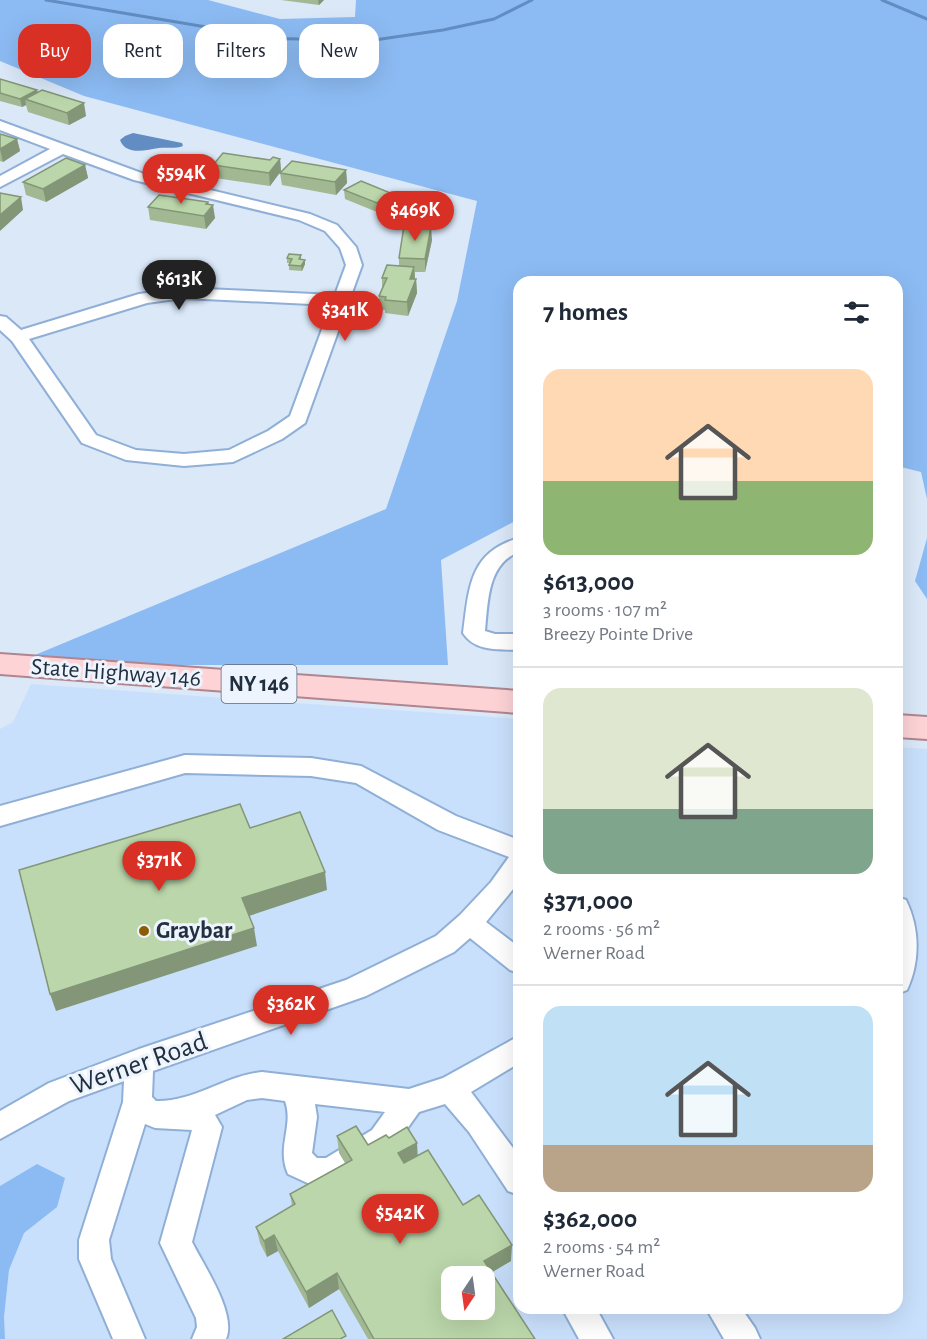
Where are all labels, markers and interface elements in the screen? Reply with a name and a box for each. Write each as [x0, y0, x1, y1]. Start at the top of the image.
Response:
chip: Buy [18, 24, 91, 78]
chip: Rent [103, 24, 183, 78]
chip: Filters [195, 24, 287, 78]
chip: New [299, 24, 379, 78]
pin: $594K [139, 154, 223, 205]
text: $594K [156, 163, 206, 183]
pin: $469K [373, 191, 457, 242]
text: $469K [390, 200, 440, 220]
pin: $613K [137, 260, 221, 311]
text: $613K [156, 269, 202, 289]
pin: $341K [303, 291, 387, 342]
icon: filters [840, 296, 873, 329]
text: 7 homes [543, 299, 628, 325]
text: $341K [322, 300, 368, 320]
icon: home [654, 408, 762, 516]
text: $613,000 [543, 569, 634, 595]
text: 3 rooms · 107 m² [543, 600, 667, 620]
text: Breezy Pointe Drive [543, 624, 693, 644]
street label: State Highway 146 [30, 655, 202, 691]
road number: NY 146 [222, 665, 296, 703]
icon: home [654, 727, 762, 835]
pin: $371K [117, 841, 201, 892]
text: $371K [136, 850, 182, 870]
text: $371,000 [543, 888, 633, 914]
place label: Graybar [156, 919, 233, 943]
text: 2 rooms · 56 m² [543, 919, 660, 939]
marker: Graybar [137, 924, 151, 938]
text: Werner Road [543, 943, 645, 963]
pin: $362K [249, 985, 333, 1036]
text: $362K [267, 994, 315, 1014]
street label: Werner Road [67, 1028, 211, 1100]
icon: home [654, 1045, 762, 1153]
pin: $542K [358, 1194, 442, 1245]
text: $542K [376, 1203, 424, 1223]
text: $362,000 [543, 1206, 637, 1232]
text: 2 rooms · 54 m² [543, 1237, 660, 1257]
text: Werner Road [543, 1261, 645, 1281]
north arrow [441, 1266, 495, 1320]
map controls [441, 1266, 495, 1320]

